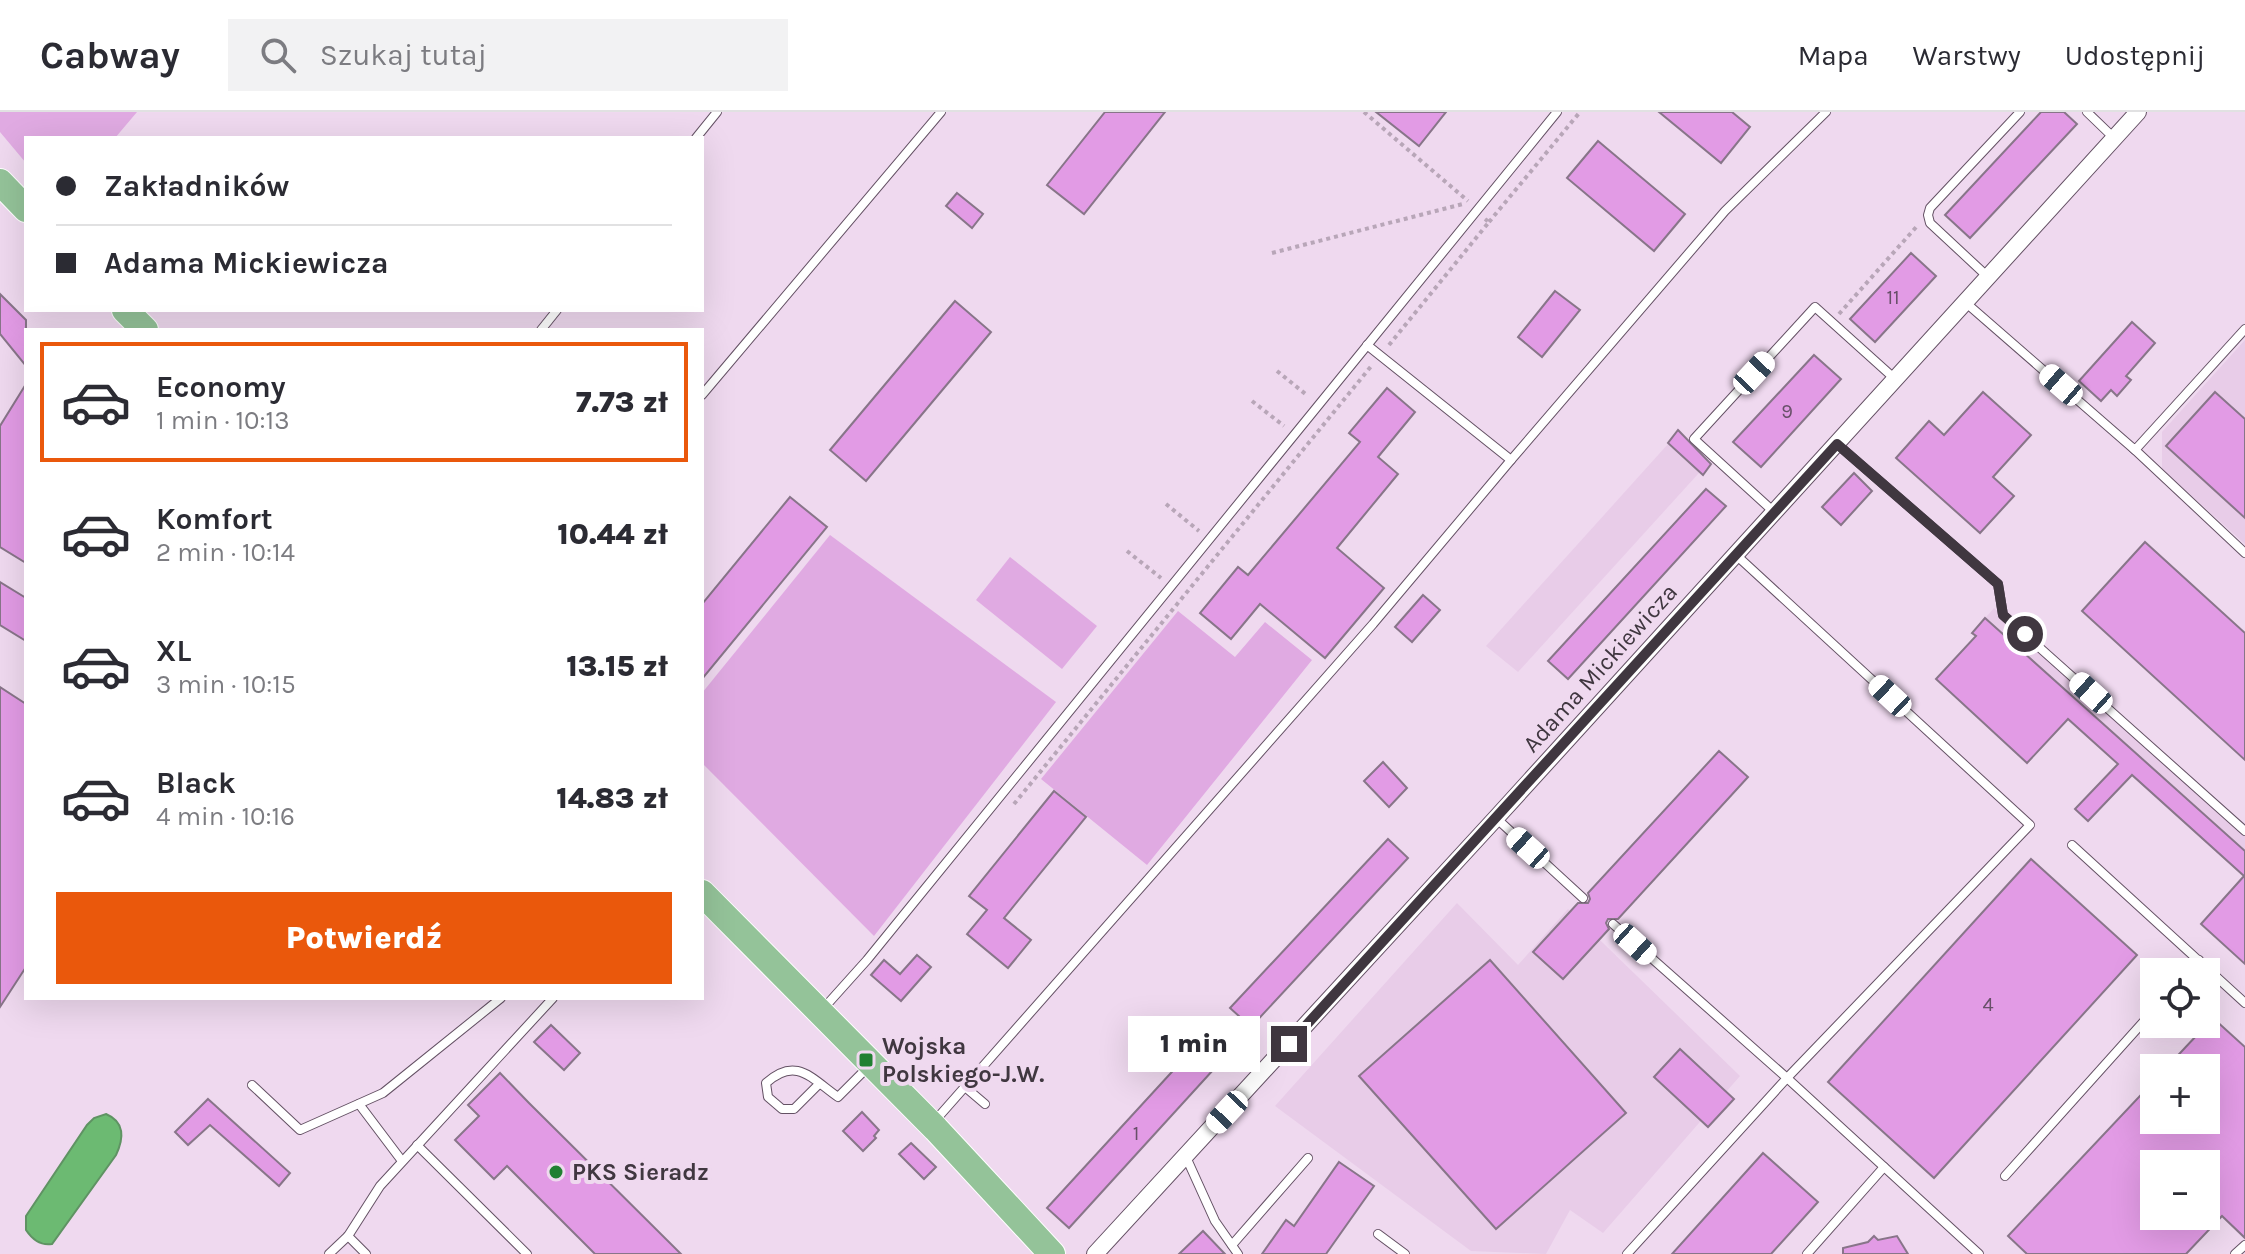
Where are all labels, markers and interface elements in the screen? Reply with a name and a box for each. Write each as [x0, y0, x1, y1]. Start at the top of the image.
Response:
search box [228, 19, 788, 91]
text: Cabway [40, 33, 180, 78]
icon: search [256, 33, 300, 77]
text: Szukaj tutaj [320, 37, 487, 73]
text: Mapa [1798, 39, 1869, 72]
text: Warstwy [1913, 39, 2021, 72]
text: Udostępnij [2065, 39, 2205, 72]
text: Zakładników [104, 168, 289, 204]
text: Adama Mickiewicza [104, 245, 389, 281]
house number: 11 [1886, 286, 1900, 309]
car [1729, 347, 1779, 399]
car [2035, 360, 2087, 410]
icon: car [60, 366, 132, 438]
text: Economy [156, 369, 286, 405]
text: 7.73 zł [576, 384, 668, 420]
house number: 9 [1781, 400, 1793, 423]
text: 1 min · 10:13 [156, 405, 289, 436]
icon: car [60, 498, 132, 570]
text: Komfort [156, 501, 273, 537]
text: 10.44 zł [557, 516, 668, 552]
text: 2 min · 10:14 [156, 537, 295, 568]
street label: Adama Mickiewicza [1517, 578, 1683, 758]
route start [2007, 616, 2043, 652]
icon: car [60, 630, 132, 702]
text: XL [156, 633, 191, 669]
text: 13.15 zł [566, 648, 668, 684]
car [2065, 668, 2117, 718]
text: 3 min · 10:15 [156, 669, 296, 700]
car [1864, 671, 1916, 721]
icon: car [60, 762, 132, 834]
text: Black [156, 765, 236, 801]
text: 14.83 zł [556, 780, 668, 816]
text: 4 min · 10:16 [156, 801, 295, 832]
car [1502, 823, 1554, 873]
button: Potwierdź [56, 892, 672, 984]
car [1609, 919, 1661, 969]
map controls [2140, 958, 2220, 1230]
button: locate [2140, 958, 2220, 1038]
house number: 4 [1982, 993, 1994, 1016]
callout: 1 min [1129, 1016, 1261, 1072]
route end [1271, 1026, 1307, 1062]
text: 1 min [1160, 1028, 1228, 1059]
place label: Wojska Polskiego-J.W. [882, 1032, 1044, 1088]
marker: Wojska Polskiego-J.W. [857, 1051, 875, 1069]
button: + [2140, 1054, 2220, 1134]
car [1202, 1086, 1252, 1138]
house number: 1 [1133, 1122, 1139, 1145]
button: − [2140, 1150, 2220, 1230]
place label: PKS Sieradz [572, 1158, 709, 1186]
marker: PKS Sieradz [547, 1163, 565, 1181]

